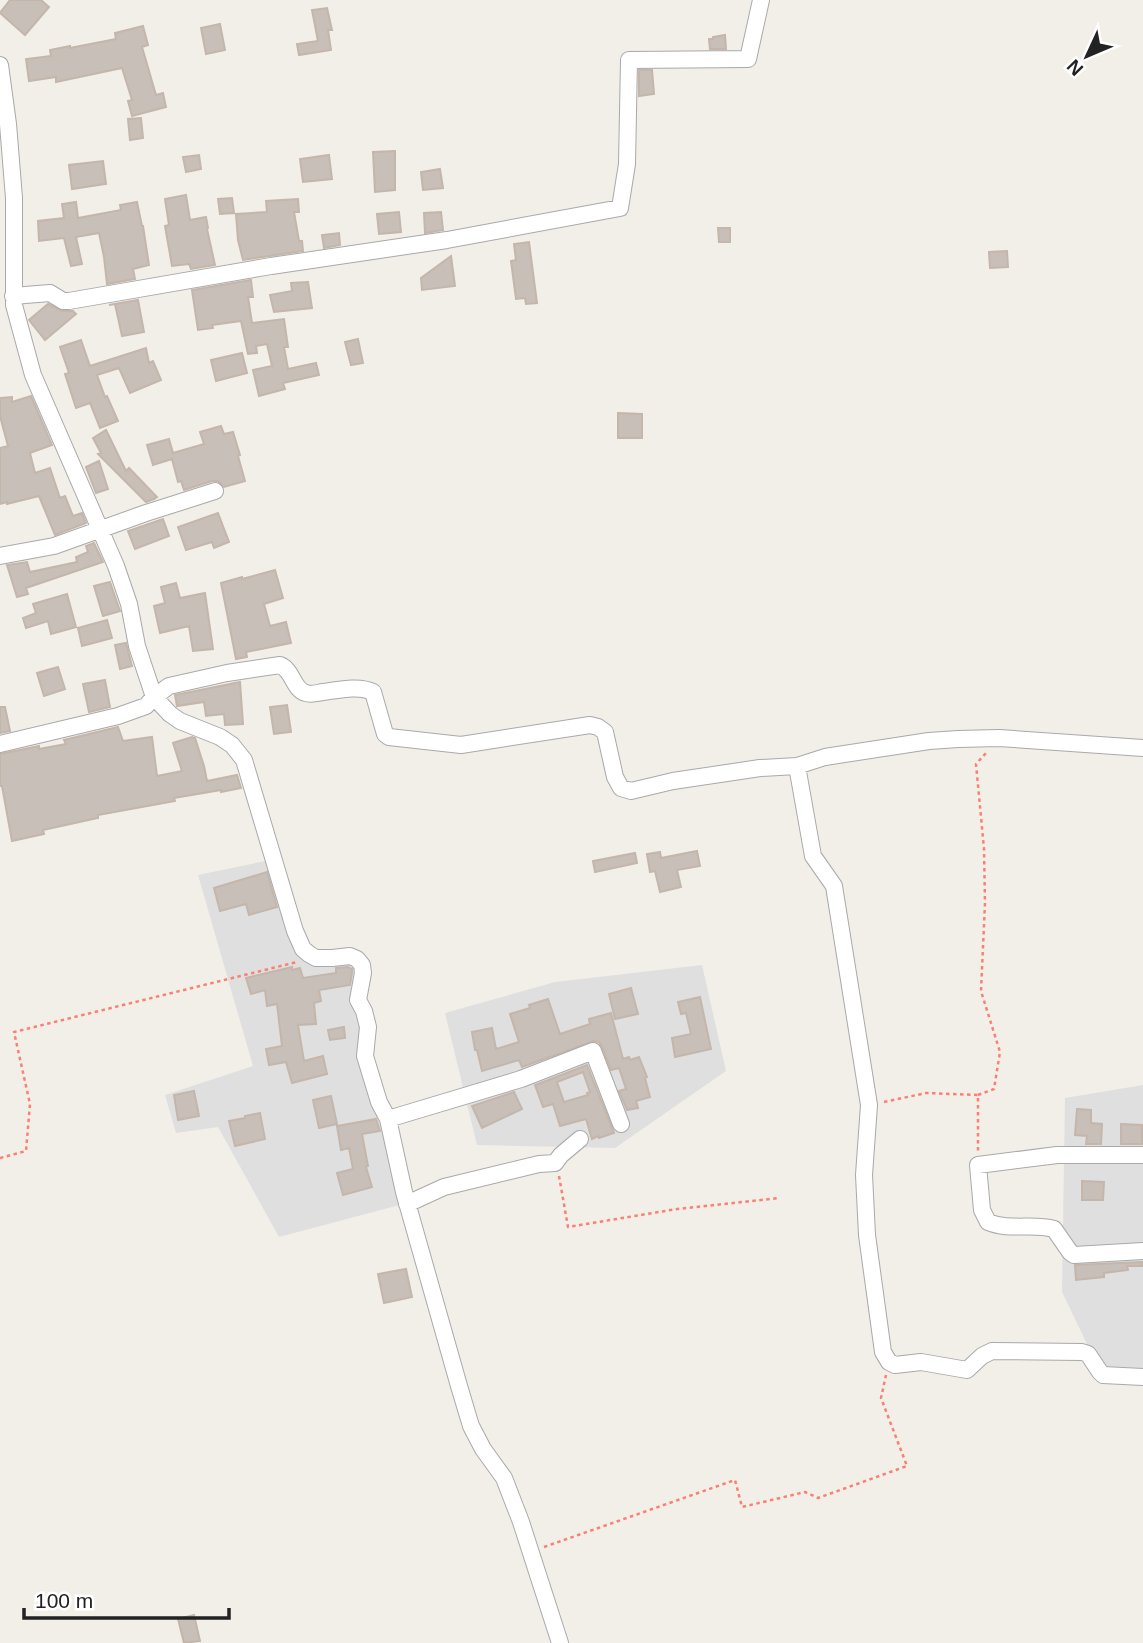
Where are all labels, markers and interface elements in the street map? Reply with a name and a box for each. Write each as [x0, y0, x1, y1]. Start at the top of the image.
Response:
north arrow [1052, 21, 1122, 91]
text: N [1063, 55, 1087, 80]
scale bar [24, 1576, 229, 1620]
text: 100 m [35, 1589, 93, 1612]

